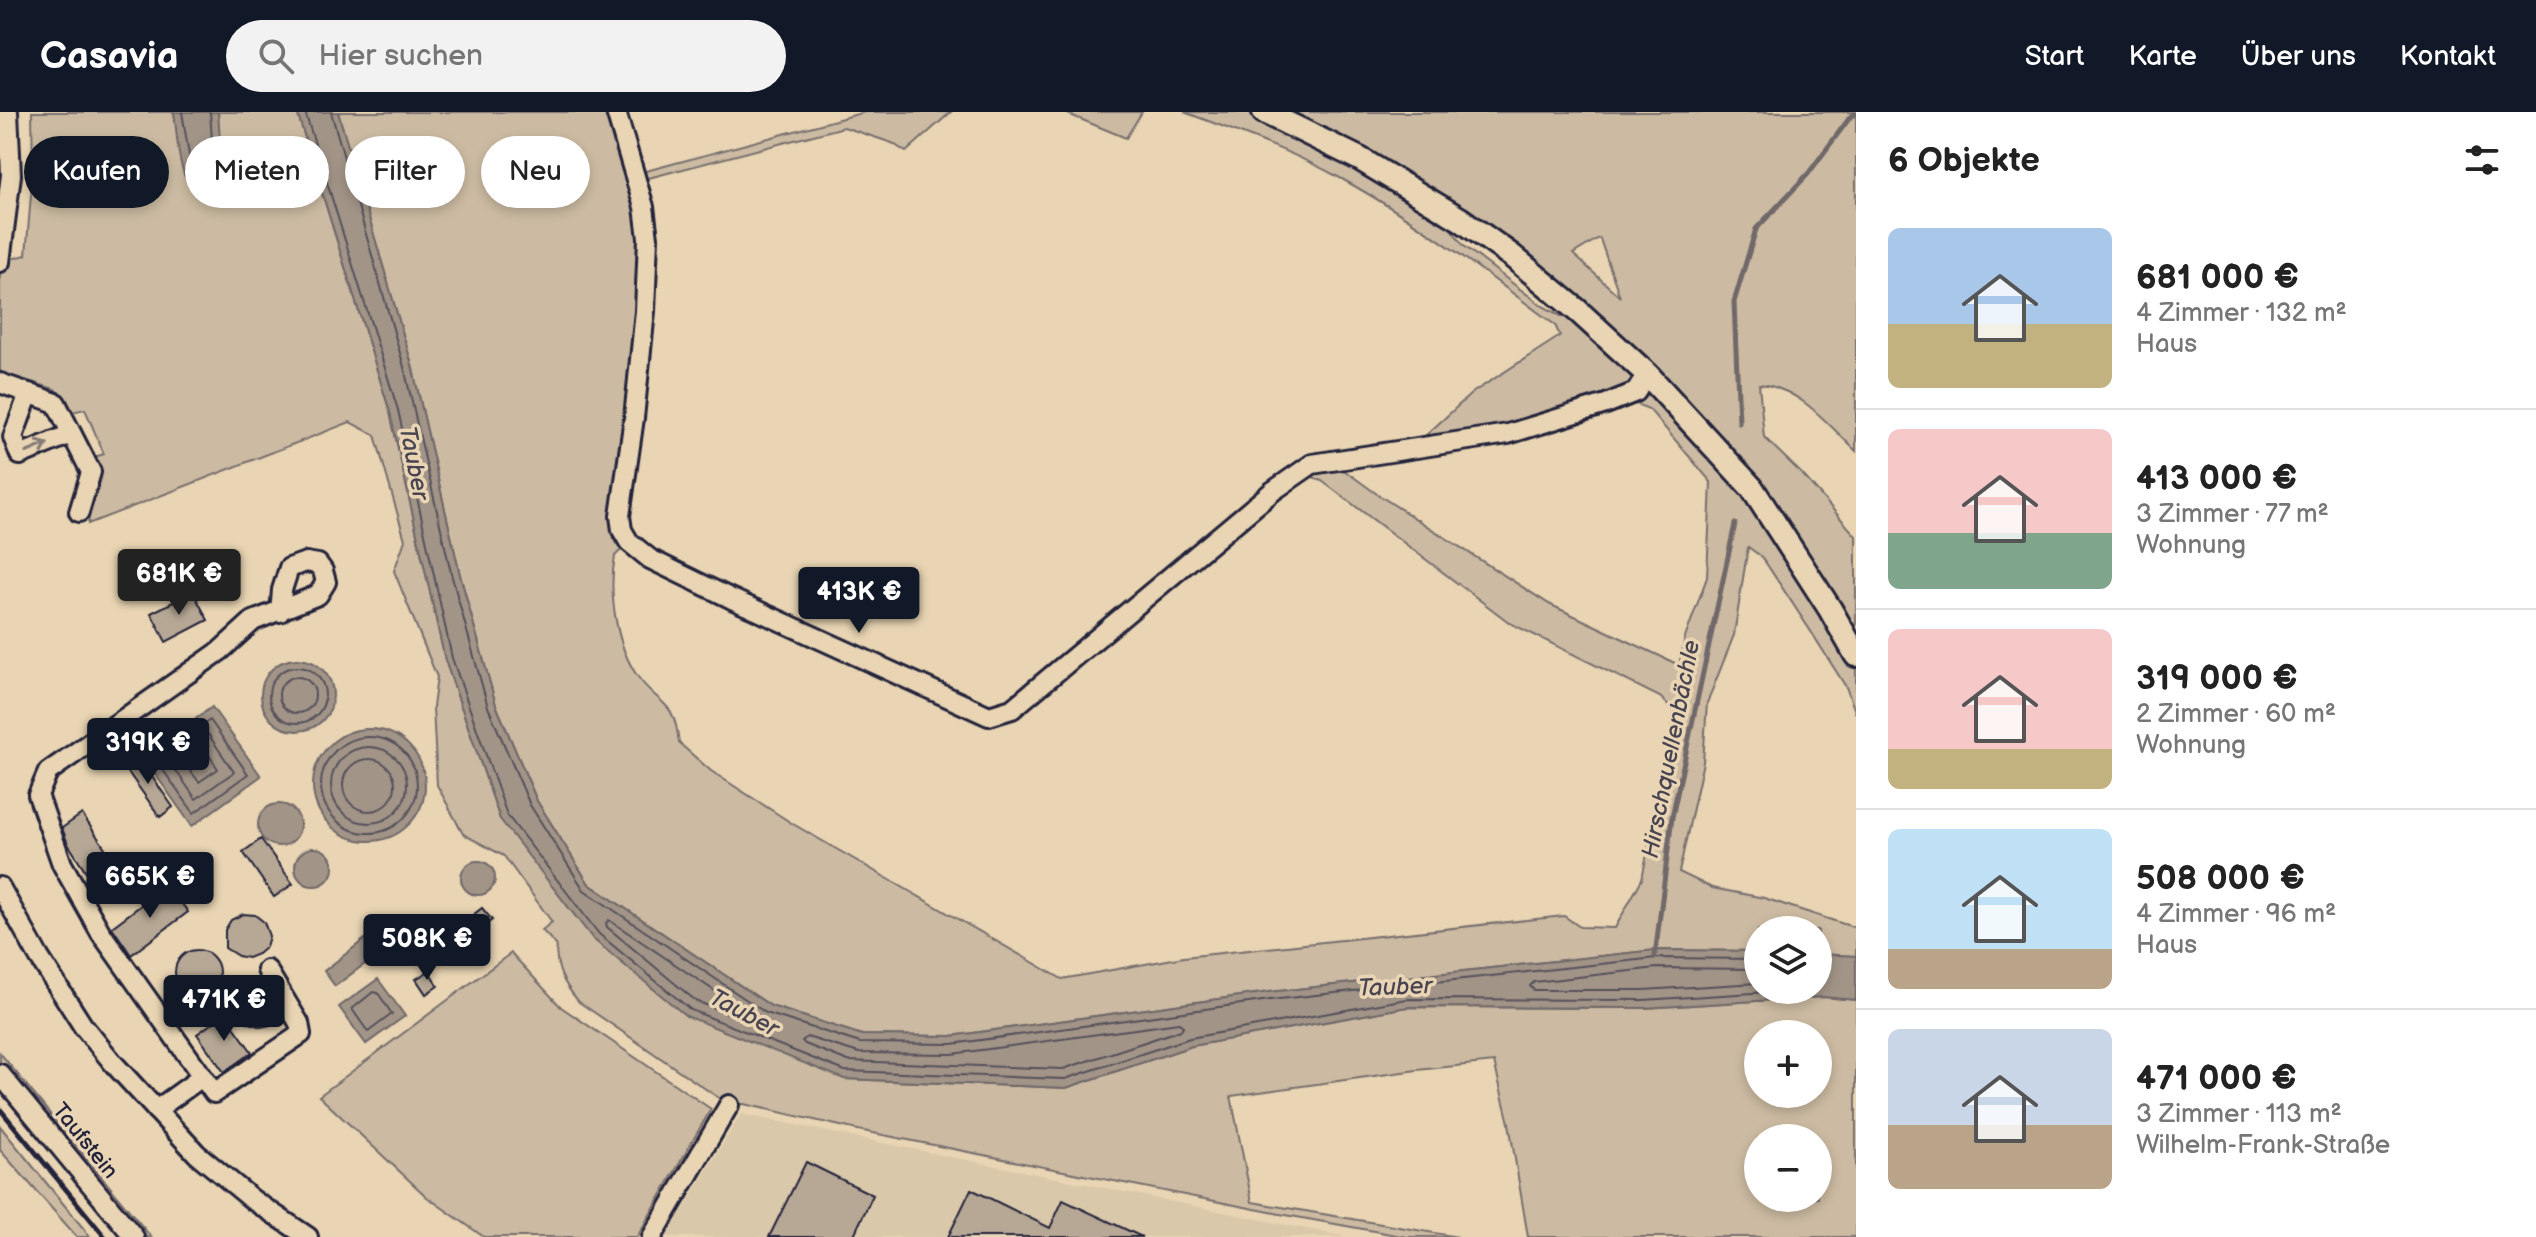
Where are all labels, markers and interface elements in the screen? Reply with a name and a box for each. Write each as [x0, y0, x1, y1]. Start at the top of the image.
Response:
search box [226, 20, 786, 92]
text: Casavia [40, 34, 178, 79]
icon: search [254, 34, 298, 78]
text: Hier suchen [318, 38, 483, 74]
text: Start [2025, 40, 2084, 73]
text: Karte [2128, 40, 2197, 73]
text: Über uns [2241, 40, 2356, 73]
text: Kontakt [2400, 40, 2496, 73]
chip: Kaufen [24, 136, 169, 208]
chip: Mieten [185, 136, 329, 208]
chip: Filter [345, 136, 465, 208]
chip: Neu [481, 136, 590, 208]
icon: filters [2460, 138, 2504, 182]
text: 6 Objekte [1888, 140, 2040, 181]
text: 681 000 € [2136, 257, 2299, 298]
icon: home [1952, 260, 2048, 356]
text: 4 Zimmer · 132 m² [2136, 298, 2347, 329]
text: Haus [2136, 329, 2197, 360]
water label: Tauber [393, 424, 436, 504]
one-way arrow [24, 440, 49, 455]
text: 413 000 € [2136, 458, 2297, 499]
icon: home [1952, 461, 2048, 557]
text: 3 Zimmer · 77 m² [2136, 499, 2329, 530]
text: Wohnung [2136, 530, 2246, 561]
pin: 681K € [114, 549, 244, 617]
text: 681K € [136, 559, 222, 590]
pin: 413K € [794, 567, 924, 635]
text: 413K € [816, 577, 902, 608]
water label: Hirschquellenbächle [1636, 637, 1706, 861]
text: 319 000 € [2136, 658, 2298, 699]
icon: home [1952, 661, 2048, 757]
text: 2 Zimmer · 60 m² [2136, 699, 2336, 730]
pin: 319K € [83, 718, 213, 786]
text: 319K € [105, 728, 191, 759]
text: Wohnung [2136, 730, 2246, 761]
pin: 665K € [85, 852, 215, 920]
text: 508 000 € [2136, 858, 2305, 899]
icon: home [1952, 861, 2048, 957]
text: 665K € [105, 862, 195, 893]
text: 4 Zimmer · 96 m² [2136, 899, 2336, 930]
pin: 508K € [362, 914, 492, 982]
map controls [1744, 916, 1832, 1212]
button: layers [1744, 916, 1832, 1004]
text: 508K € [381, 924, 473, 955]
text: Haus [2136, 930, 2197, 961]
water label: Tauber [1357, 971, 1435, 1003]
pin: 471K € [159, 975, 289, 1043]
water label: Tauber [704, 983, 786, 1044]
text: 471K € [182, 985, 266, 1016]
button: + [1744, 1020, 1832, 1108]
text: 471 000 € [2136, 1058, 2297, 1099]
icon: home [1952, 1061, 2048, 1157]
street label: Taufstein [46, 1098, 124, 1184]
text: 3 Zimmer · 113 m² [2136, 1099, 2342, 1130]
button: − [1744, 1124, 1832, 1212]
text: Wilhelm-Frank-Straße [2136, 1130, 2390, 1161]

